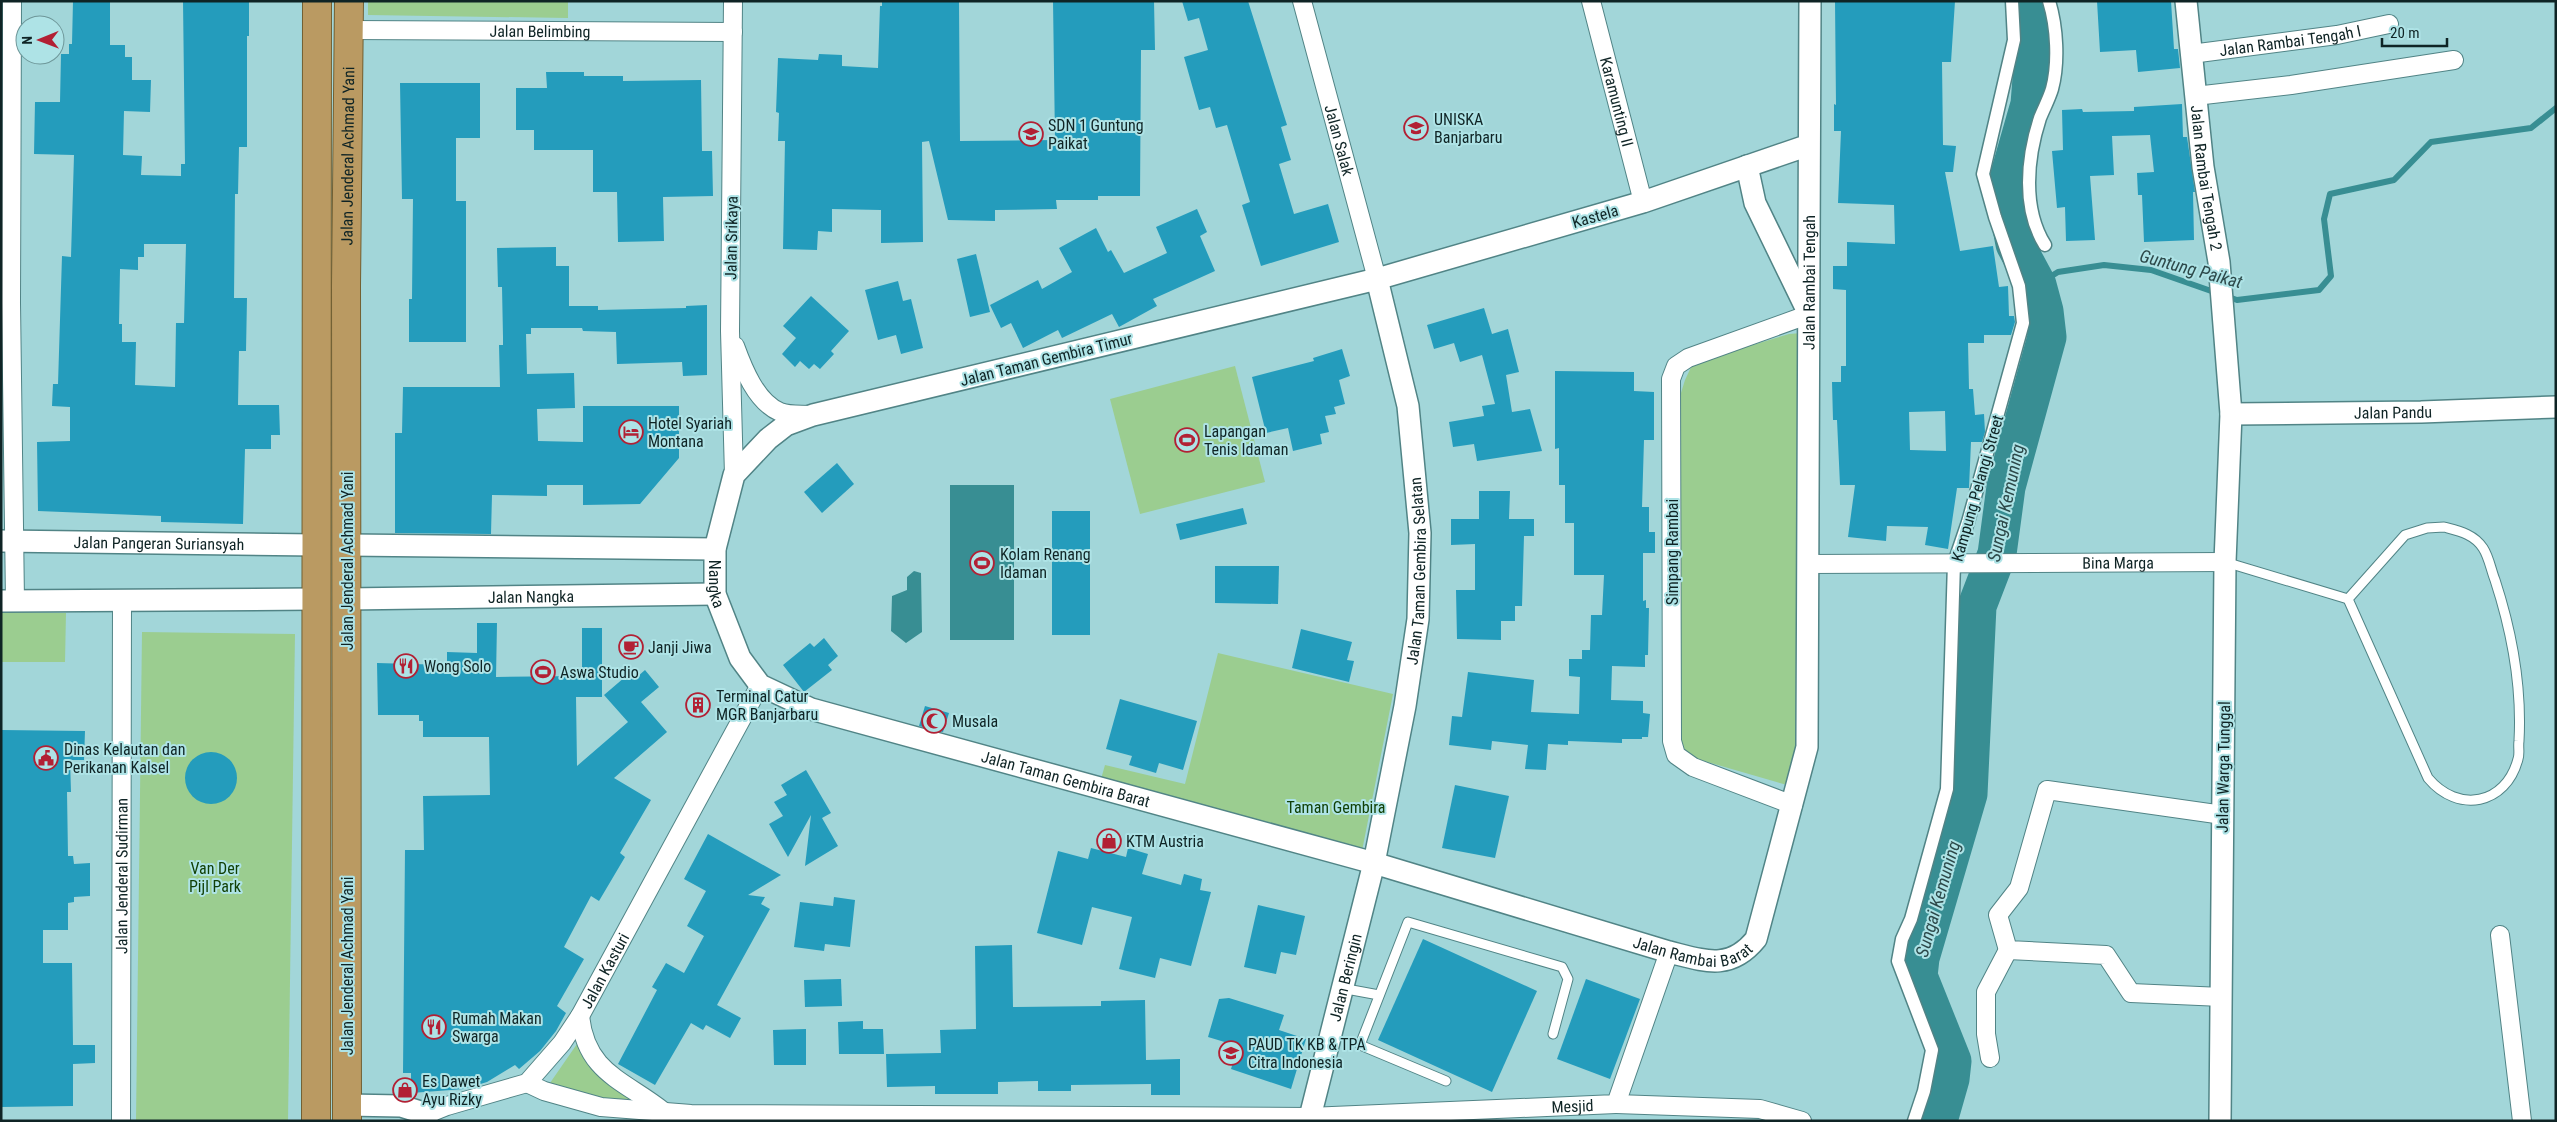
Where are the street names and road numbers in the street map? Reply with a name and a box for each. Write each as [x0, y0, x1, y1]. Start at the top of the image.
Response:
street label: Jalan Rambai Tengah I [2218, 21, 2363, 60]
street label: Jalan Belimbing [489, 22, 591, 41]
street label: Karamunting II [1596, 55, 1637, 149]
street label: Jalan Jenderal Achmad Yani [337, 67, 358, 245]
street label: Jalan Salak [1320, 103, 1358, 178]
street label: Jalan Rambai Tengah 2 [2187, 104, 2226, 252]
street label: Jalan Srikaya [721, 196, 742, 280]
street label: Kastela [1570, 201, 1620, 232]
street label: Jalan Rambai Tengah [1800, 215, 1819, 350]
street label: Jalan Taman Gembira Timur [958, 329, 1134, 390]
street label: Jalan Pandu [2354, 403, 2432, 423]
street label: Kampung Pelangi Street [1947, 412, 2008, 564]
street label: Jalan Jenderal Achmad Yani [338, 472, 357, 650]
street label: Jalan Taman Gembira Selatan [1402, 476, 1430, 666]
street label: Simpang Rambai [1663, 499, 1682, 605]
street label: Jalan Pangeran Suriansyah [74, 533, 244, 554]
street label: Bina Marga [2082, 553, 2154, 573]
street label: Nangka [705, 560, 728, 611]
street label: Jalan Nangka [488, 587, 574, 607]
street label: Jalan Warga Tunggal [2213, 701, 2234, 833]
street label: Jalan Taman Gembira Barat [979, 747, 1152, 811]
street label: Jalan Jenderal Sudirman [112, 798, 132, 954]
street label: Jalan Jenderal Achmad Yani [338, 877, 357, 1055]
street label: Jalan Kasturi [577, 930, 633, 1012]
street label: Jalan Beringin [1325, 932, 1366, 1024]
street label: Jalan Rambai Barat [1631, 933, 1757, 971]
street label: Mesjid [1551, 1096, 1594, 1117]

